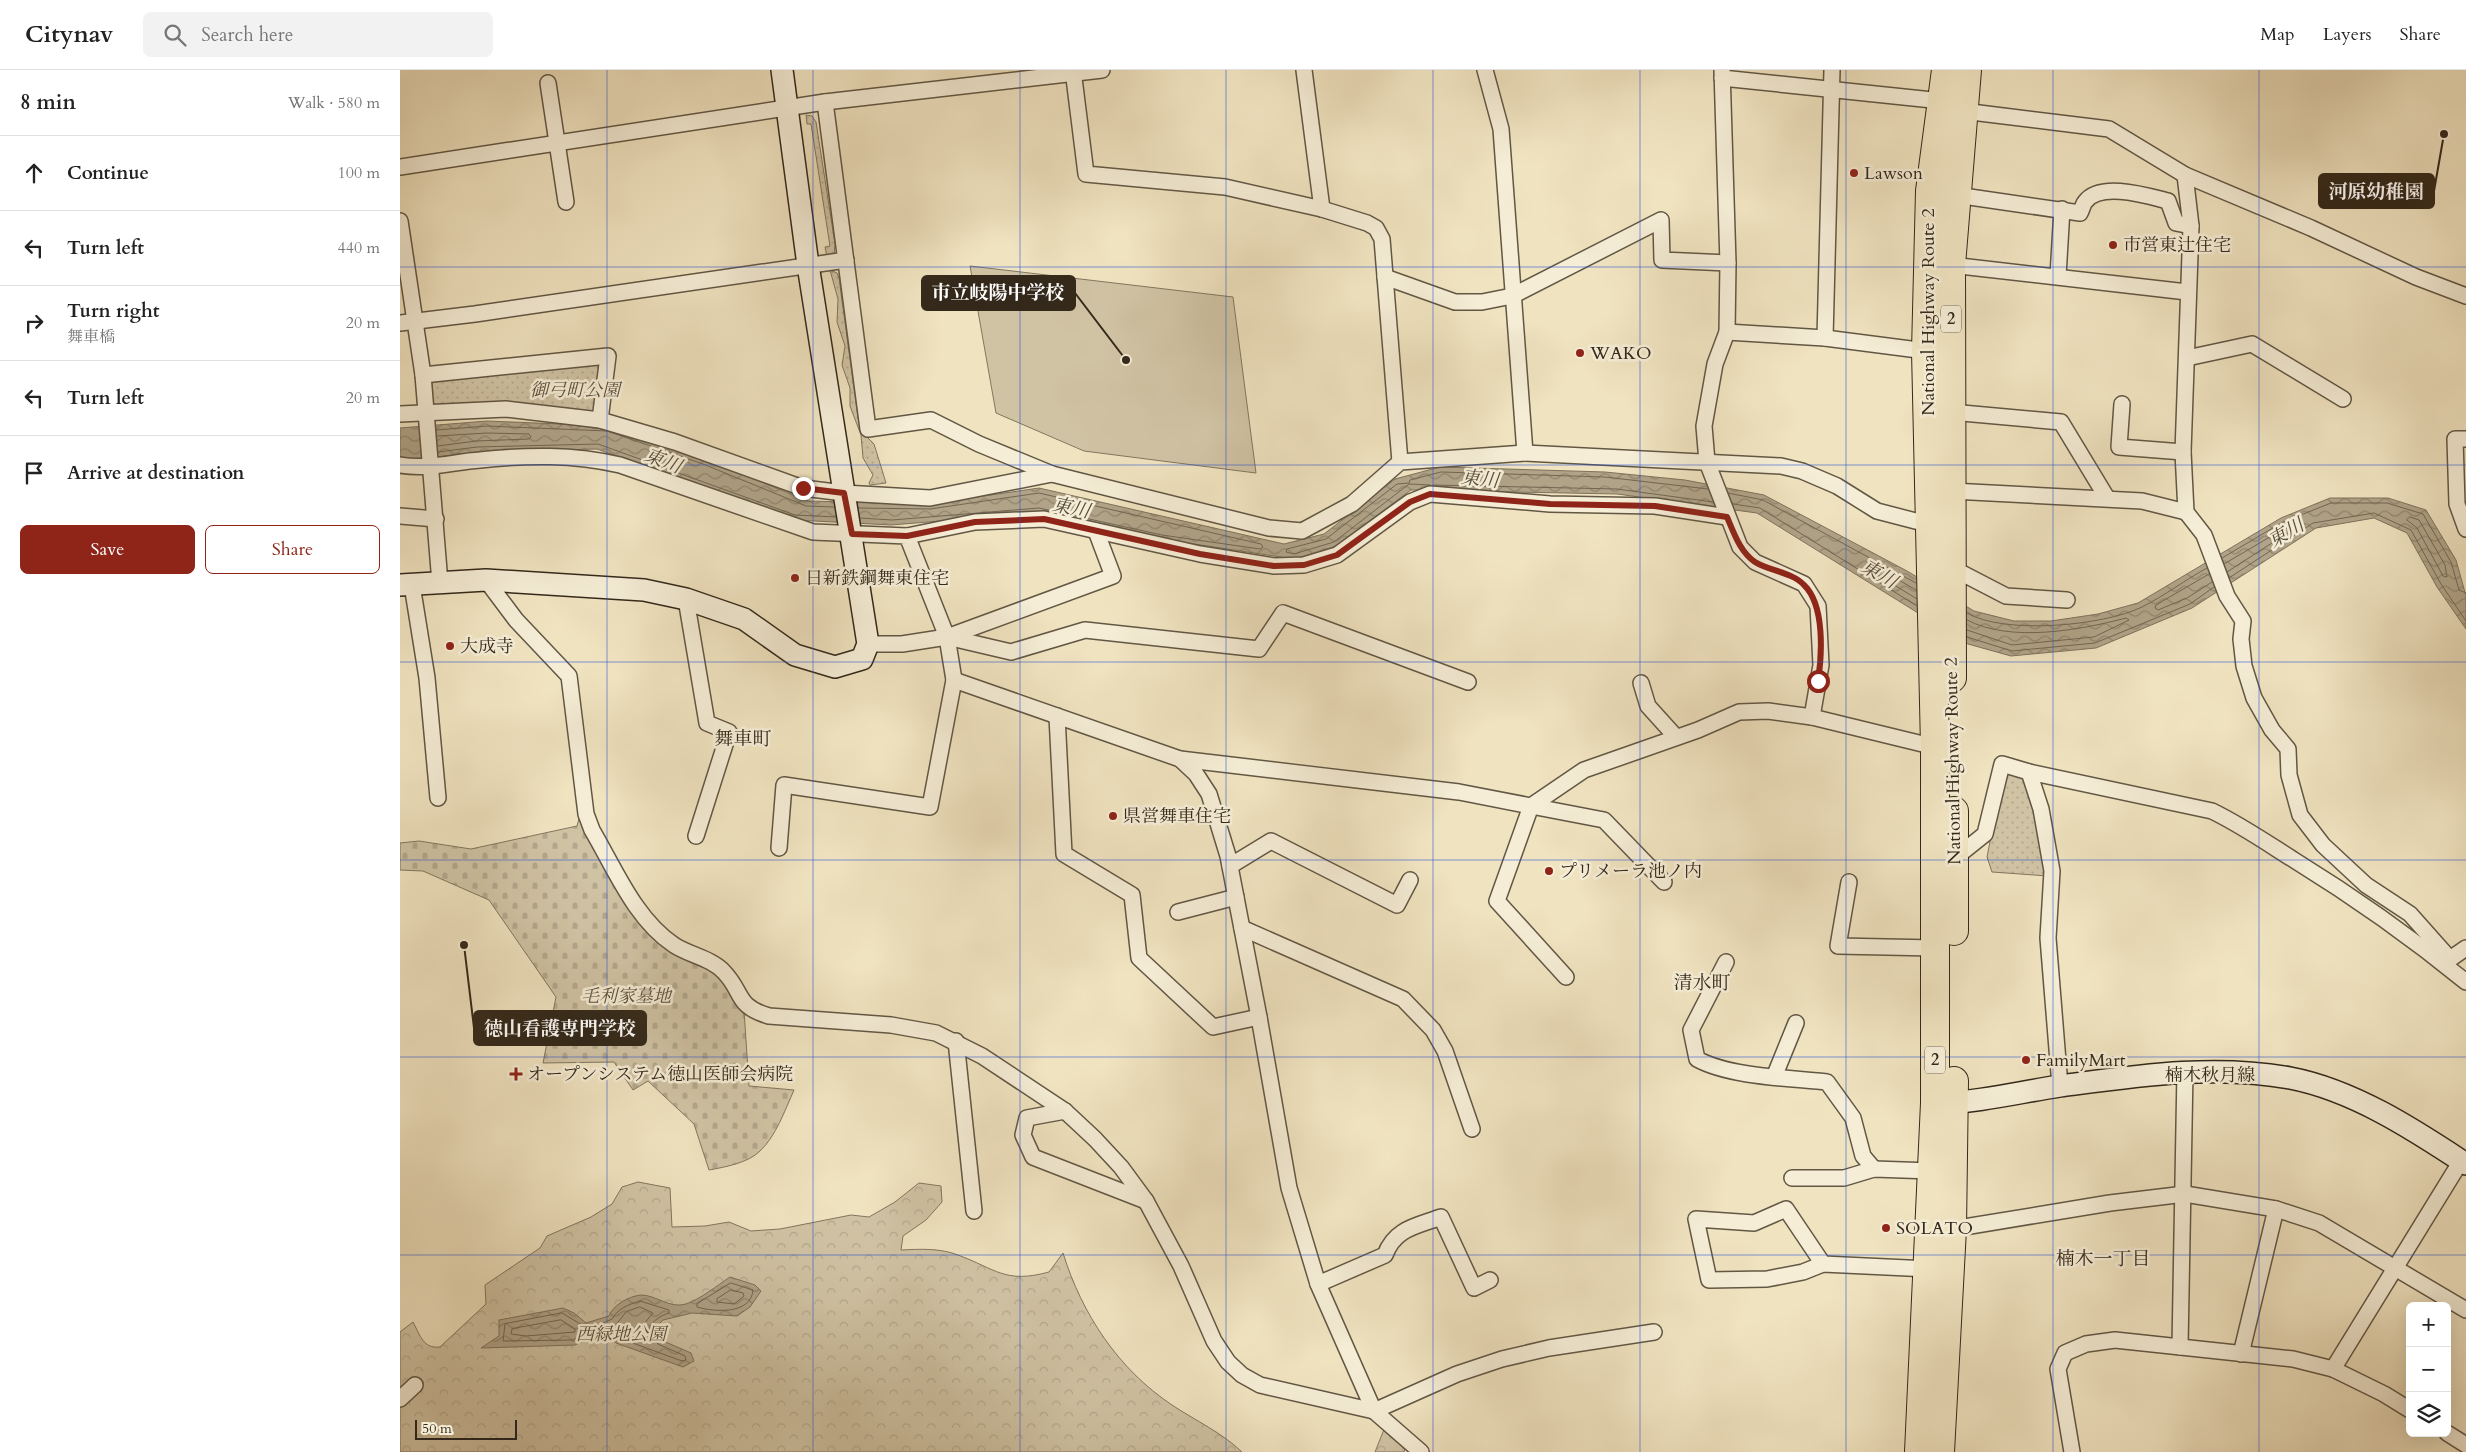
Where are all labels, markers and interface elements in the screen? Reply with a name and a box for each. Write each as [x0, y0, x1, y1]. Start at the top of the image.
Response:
search box [143, 12, 493, 57]
text: Citynav [25, 18, 113, 51]
icon: search [161, 21, 189, 49]
text: Search here [201, 22, 293, 48]
text: Map [2260, 22, 2295, 47]
text: Layers [2323, 22, 2372, 47]
text: Share [2400, 22, 2441, 47]
text: 8 min [20, 88, 76, 117]
text: Walk · 580 m [288, 92, 380, 114]
icon: ahead [20, 159, 48, 187]
text: Continue [67, 160, 149, 186]
place label: Lawson [1864, 161, 1924, 186]
text: 100 m [338, 162, 380, 184]
marker: Lawson [1848, 167, 1860, 179]
callout: 河原幼稚園 [2319, 174, 2434, 208]
text: 河原幼稚園 [2328, 179, 2424, 205]
street label: National Highway Route 2 [1916, 208, 1941, 416]
place label: 市営東辻住宅 [2123, 233, 2231, 258]
icon: left [20, 234, 48, 262]
text: Turn left [67, 235, 144, 261]
text: 440 m [338, 237, 380, 259]
marker: 市営東辻住宅 [2107, 239, 2119, 251]
callout: 市立岐陽中学校 [922, 276, 1075, 310]
text: 市立岐陽中学校 [931, 280, 1065, 306]
text: Turn right [67, 298, 159, 324]
road number: 2 [1941, 305, 1961, 332]
icon: right [20, 309, 48, 337]
text: 20 m [346, 312, 380, 334]
text: 舞車橋 [67, 326, 115, 348]
place label: WAKO [1589, 341, 1652, 366]
marker: WAKO [1574, 347, 1586, 359]
park label: 御弓町公園 [530, 378, 623, 403]
icon: left [20, 384, 48, 412]
text: Turn left [67, 385, 144, 411]
text: 20 m [346, 387, 380, 409]
water label: 東川 [641, 442, 687, 481]
icon: arrive [20, 459, 48, 487]
text: Arrive at destination [67, 460, 244, 486]
water label: 東川 [1460, 464, 1502, 494]
route end [792, 477, 815, 500]
water label: 東川 [1050, 491, 1094, 525]
water label: 東川 [2263, 511, 2311, 554]
button: Save [20, 525, 195, 574]
button: Share [205, 525, 380, 574]
water label: 東川 [1856, 553, 1904, 596]
place label: 日新鉄鋼舞東住宅 [805, 566, 949, 591]
marker: 日新鉄鋼舞東住宅 [789, 572, 801, 584]
place label: 大成寺 [460, 634, 514, 659]
marker: 大成寺 [444, 640, 456, 652]
street label: National Highway Route 2 [1939, 657, 1967, 865]
route start [1807, 670, 1830, 693]
district label: 舞車町 [714, 726, 772, 752]
place label: 県営舞車住宅 [1123, 804, 1231, 829]
marker: 県営舞車住宅 [1107, 810, 1119, 822]
place label: プリメーラ池ノ内 [1559, 859, 1702, 884]
marker: プリメーラ池ノ内 [1543, 865, 1555, 877]
district label: 清水町 [1673, 970, 1731, 996]
park label: 毛利家墓地 [581, 984, 673, 1009]
callout: 徳山看護専門学校 [474, 1011, 646, 1045]
text: 徳山看護専門学校 [484, 1016, 636, 1042]
road number: 2 [1925, 1046, 1945, 1074]
place label: FamilyMart [2036, 1048, 2126, 1073]
marker: FamilyMart [2020, 1054, 2032, 1066]
place label: オープンシステム徳山医師会病院 [527, 1062, 793, 1087]
street label: 楠木秋月線 [2165, 1063, 2255, 1088]
marker: オープンシステム徳山医師会病院 [509, 1067, 523, 1081]
place label: SOLATO [1896, 1216, 1973, 1241]
marker: SOLATO [1880, 1222, 1892, 1234]
district label: 楠木一丁目 [2055, 1246, 2151, 1272]
map controls [2406, 1302, 2451, 1437]
button: + [2406, 1302, 2451, 1347]
park label: 西緑地公園 [576, 1322, 669, 1347]
button: − [2406, 1347, 2451, 1392]
button: layers [2406, 1392, 2451, 1437]
scale bar [415, 1417, 518, 1440]
text: 50 m [422, 1419, 452, 1438]

